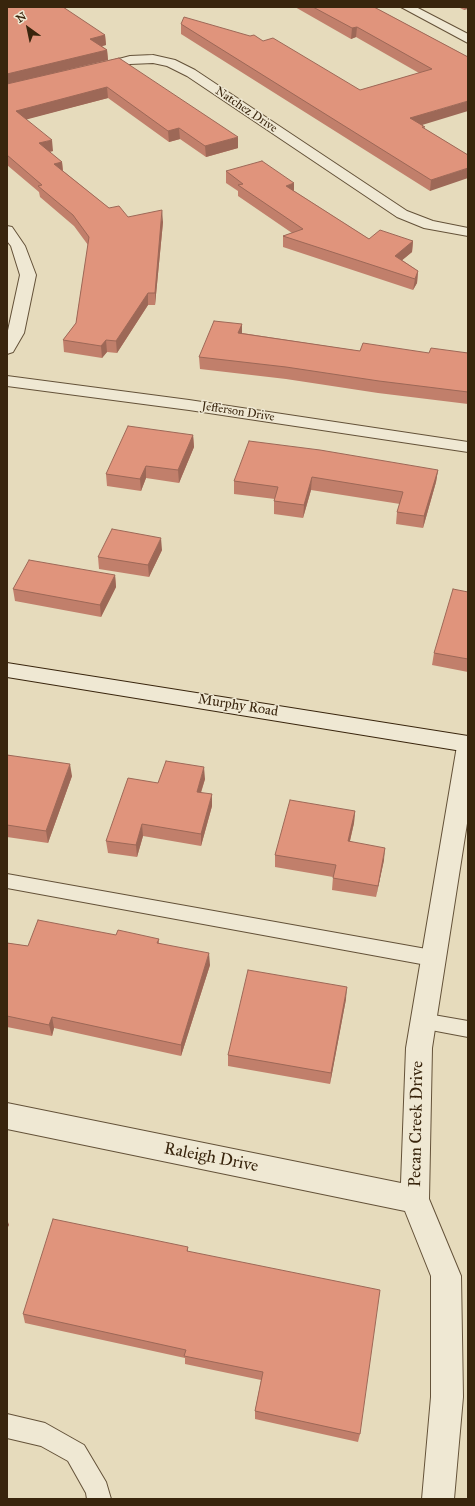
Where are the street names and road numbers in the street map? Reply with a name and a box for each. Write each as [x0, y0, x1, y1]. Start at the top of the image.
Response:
street label: Natchez Drive [212, 84, 280, 136]
street label: Jefferson Drive [201, 399, 275, 425]
street label: Murphy Road [197, 691, 279, 721]
street label: Pecan Creek Drive [406, 1061, 428, 1187]
street label: Raleigh Drive [162, 1139, 260, 1177]

